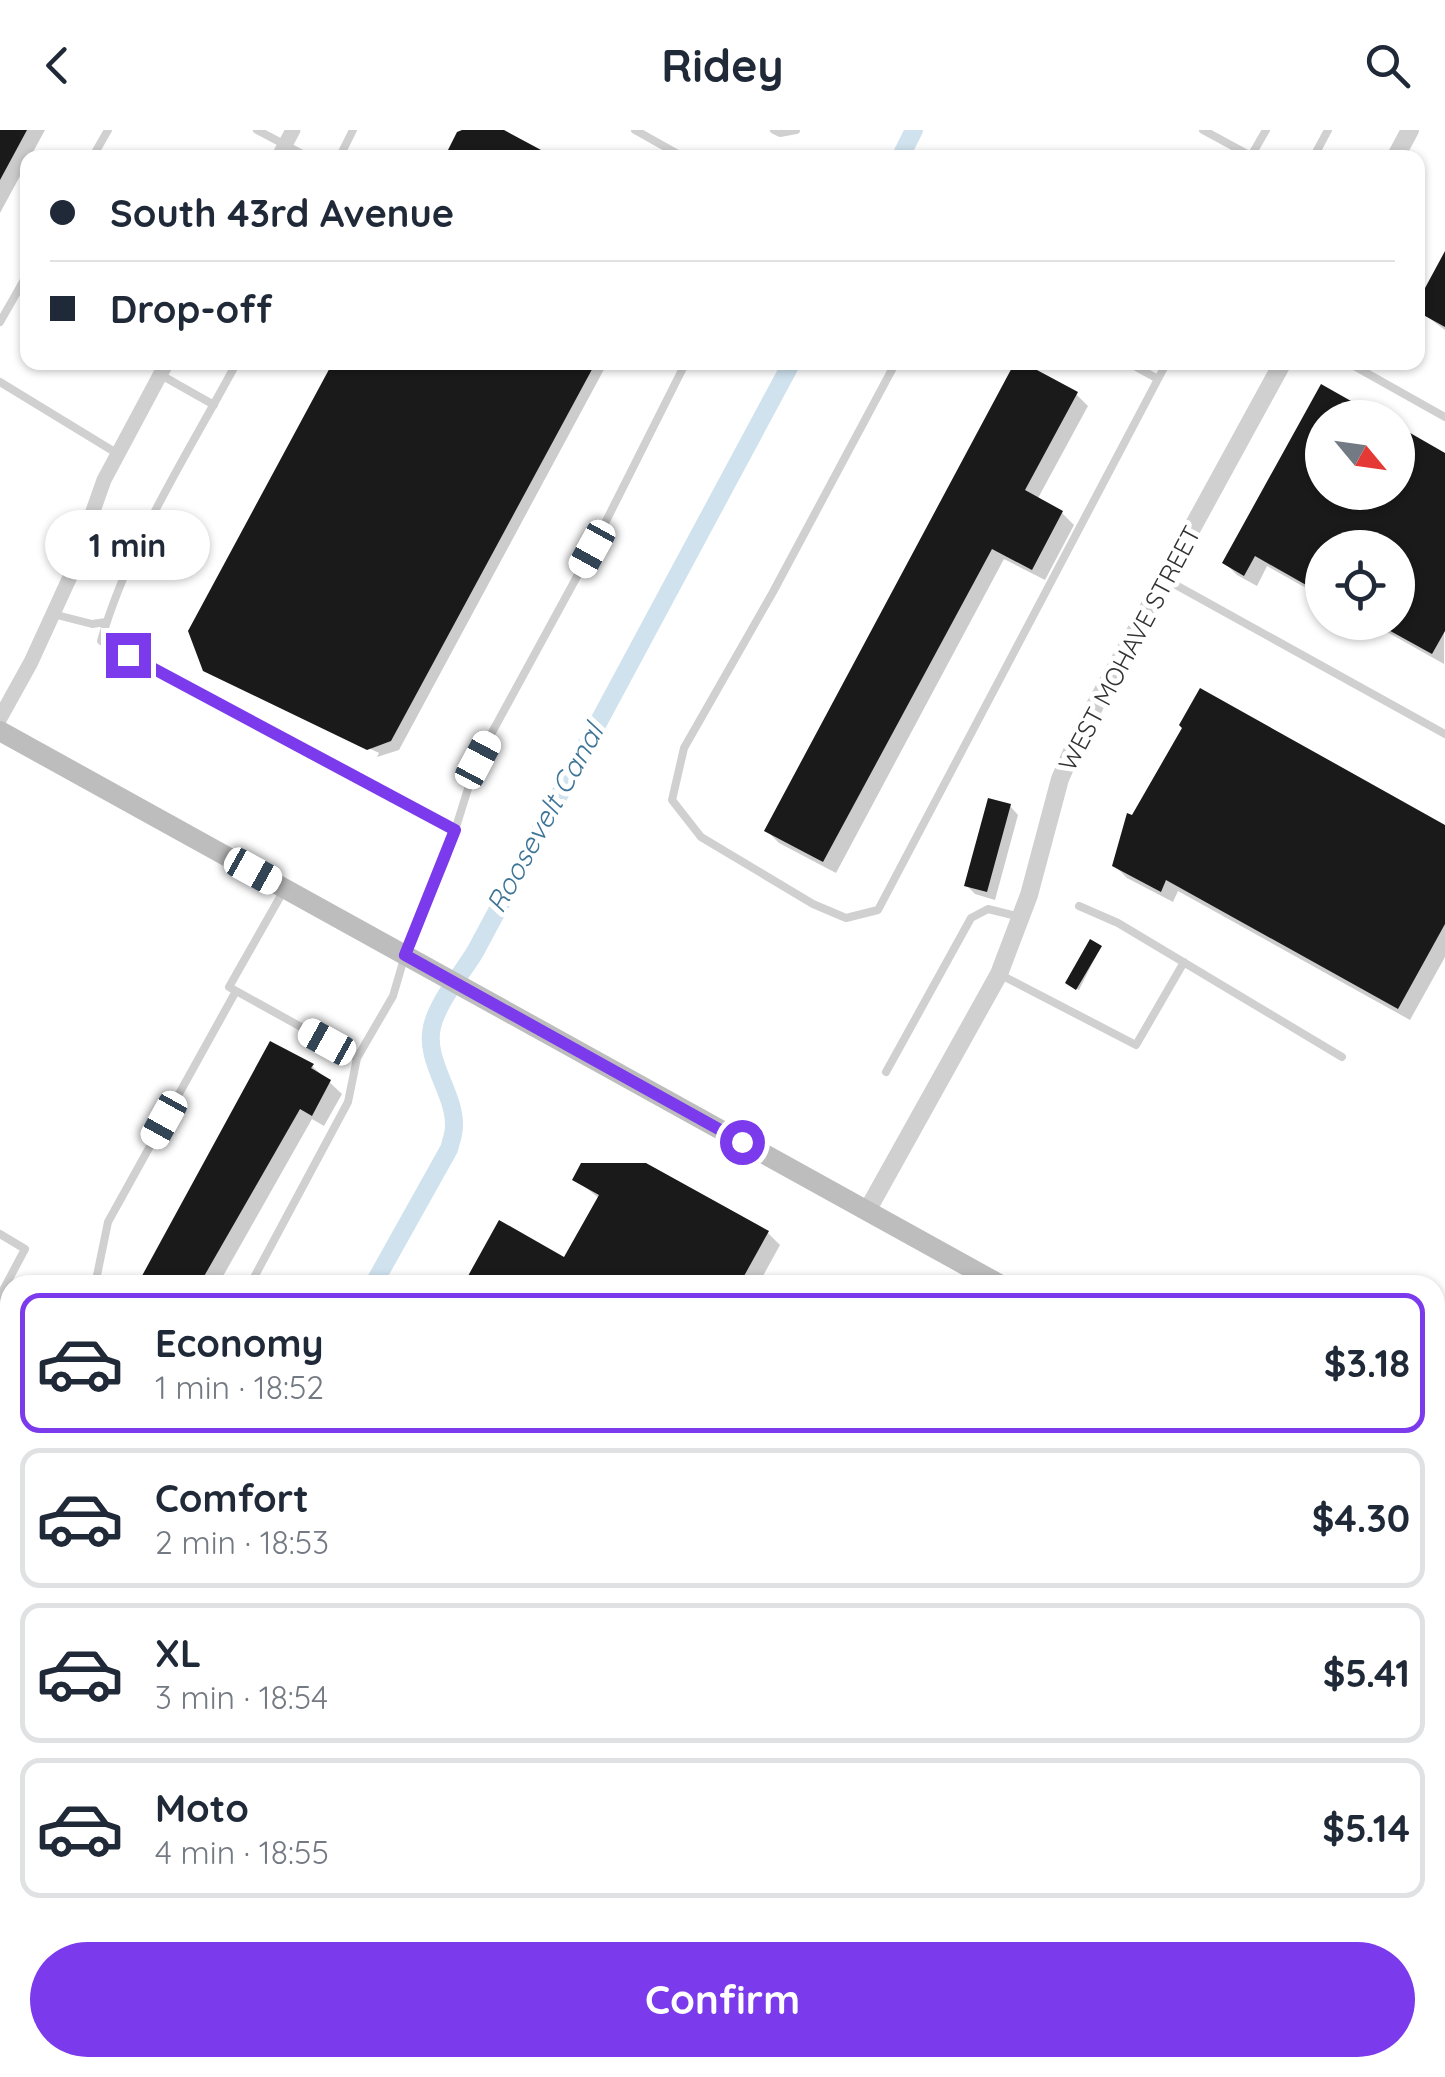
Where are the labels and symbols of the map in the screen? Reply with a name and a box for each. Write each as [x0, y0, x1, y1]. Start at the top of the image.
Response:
north arrow [1305, 400, 1415, 510]
callout: 1 min [46, 510, 210, 580]
car [564, 515, 620, 583]
street label: WEST MOHAVE STREET [1051, 520, 1207, 776]
route end [106, 633, 151, 678]
water label: Roosevelt Canal [478, 715, 612, 918]
car [451, 726, 505, 794]
car [219, 843, 287, 899]
car [293, 1014, 361, 1070]
car [136, 1086, 192, 1154]
route start [720, 1120, 765, 1165]

